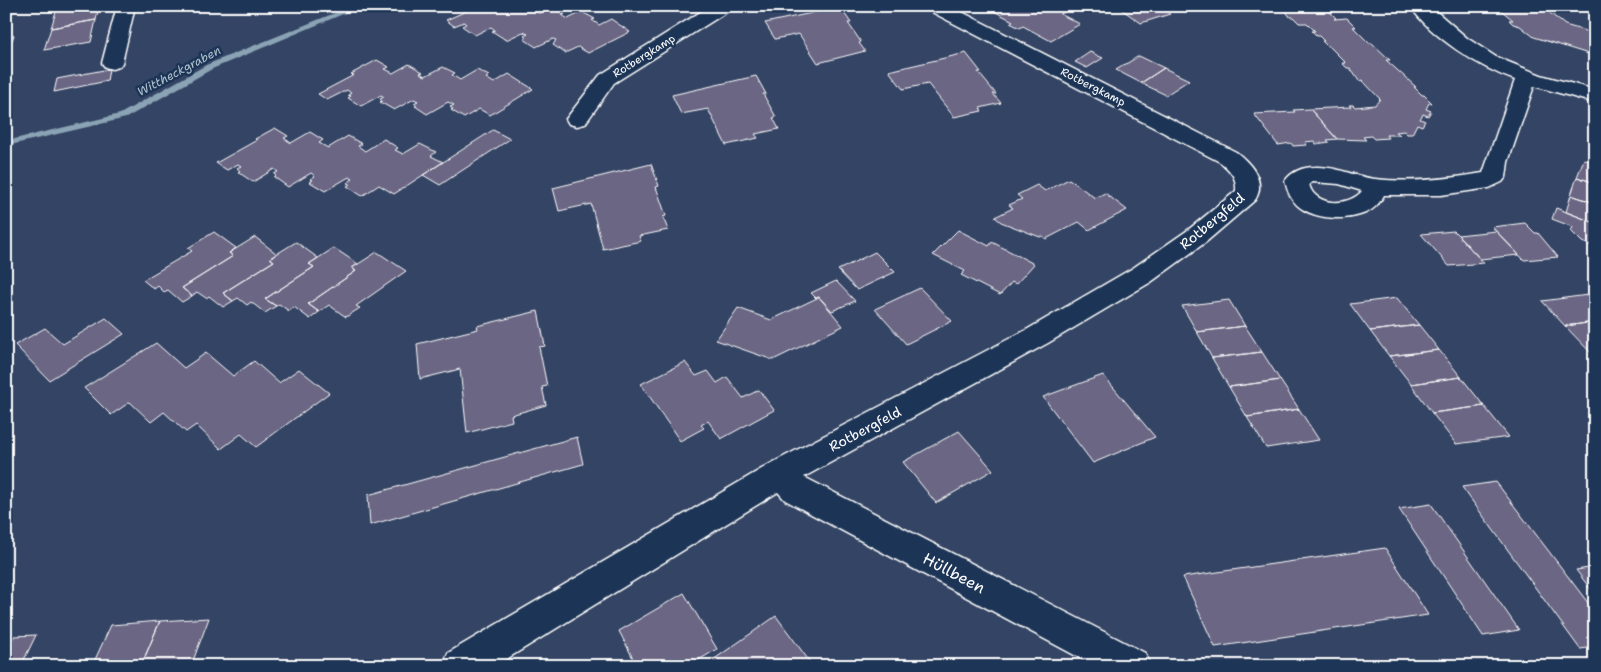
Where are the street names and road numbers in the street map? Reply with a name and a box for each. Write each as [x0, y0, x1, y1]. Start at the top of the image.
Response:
street label: Rotbergkamp [610, 31, 678, 81]
street label: Rotbergkamp [1058, 64, 1128, 110]
street label: Rotbergfeld [1176, 189, 1248, 253]
street label: Rotbergfeld [826, 402, 904, 456]
street label: Hüllbeen [919, 548, 989, 598]

